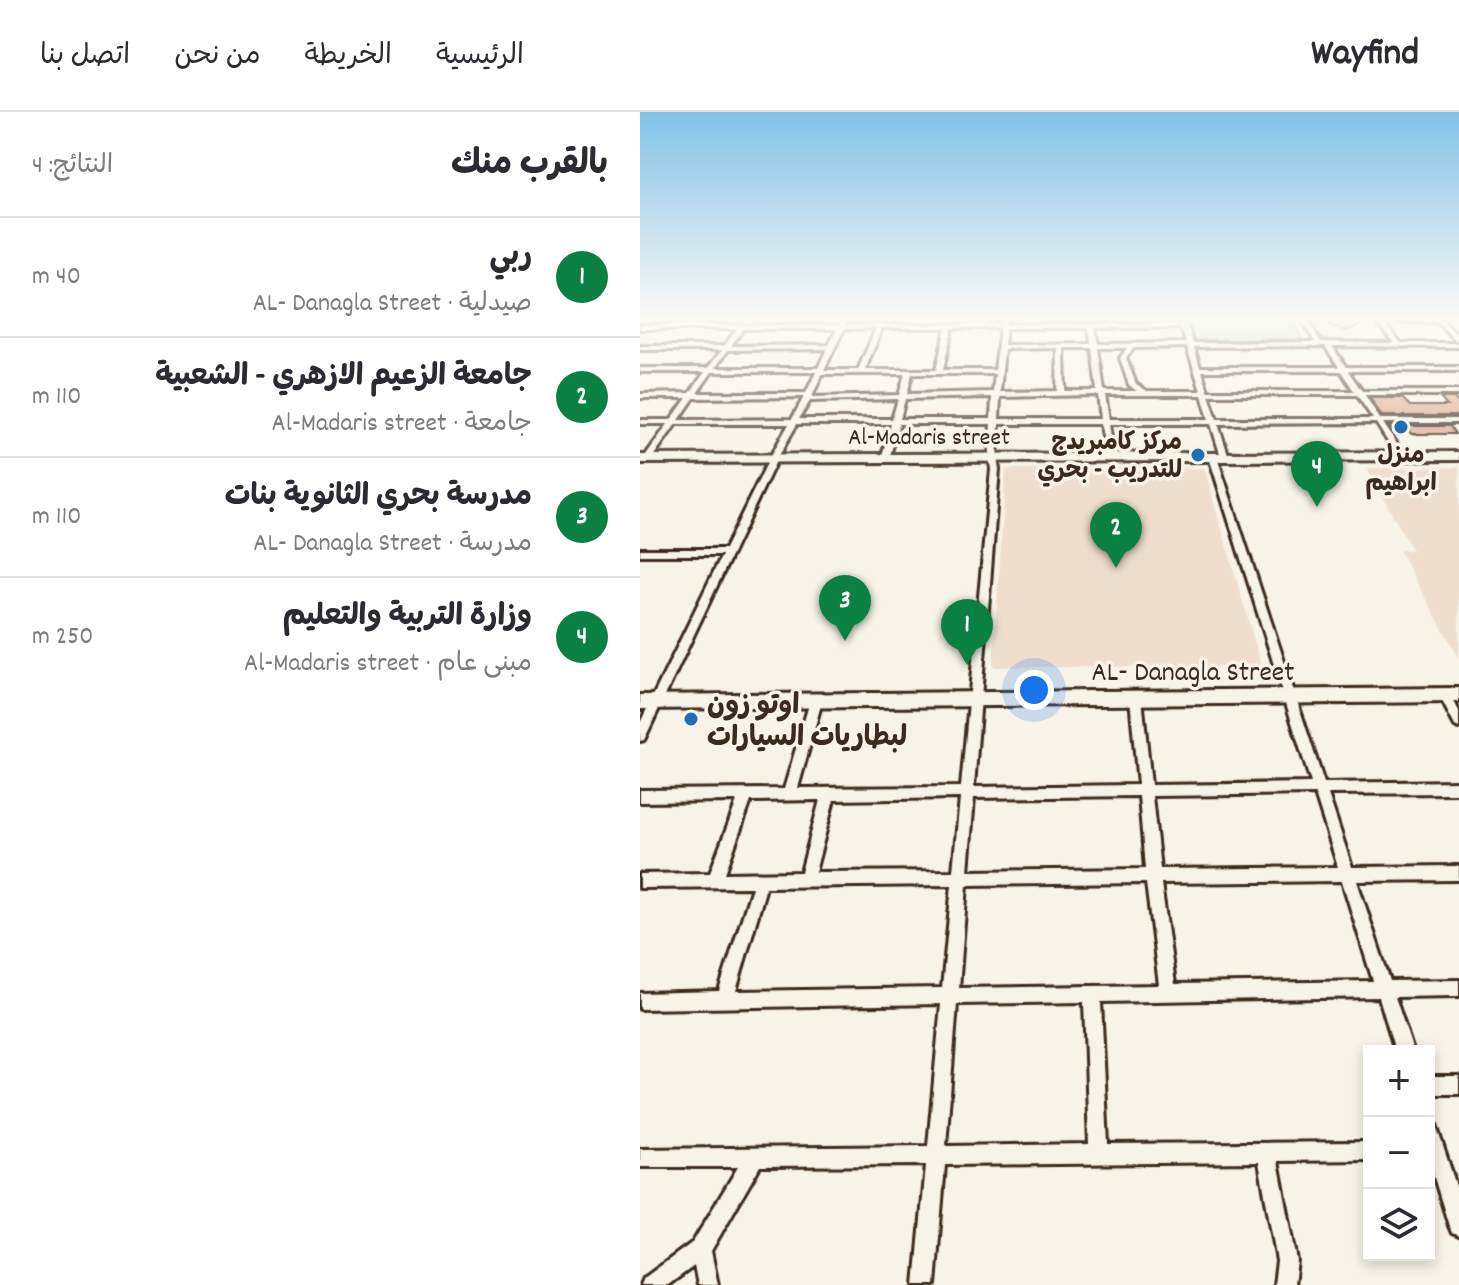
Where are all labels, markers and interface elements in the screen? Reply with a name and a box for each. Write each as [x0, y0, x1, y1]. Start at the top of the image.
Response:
text: Wayfind [1311, 28, 1419, 83]
text: اتصل بنا [40, 38, 130, 78]
text: من نحن [174, 38, 261, 78]
text: الخريطة [305, 38, 392, 78]
text: الرئيسية [436, 38, 524, 78]
text: بالقرب منك [451, 142, 608, 191]
text: النتائج: 4 [32, 148, 113, 185]
text: ربي [490, 237, 532, 280]
text: 40 m [32, 259, 81, 296]
text: 1 [579, 259, 585, 296]
text: صيدلية · AL- Danagla Street [253, 286, 532, 323]
text: جامعة الزعيم الازهري - الشعبية [155, 357, 532, 400]
text: 110 m [32, 379, 81, 416]
text: 2 [576, 379, 588, 416]
text: جامعة · Al-Madaris street [272, 406, 532, 443]
marker: منزل ابراهيم [1392, 418, 1410, 436]
street label: Al-Madaris street [848, 422, 1010, 456]
place label: مركز كامبريدج للتدريب - بحري [1038, 427, 1182, 489]
place label: منزل ابراهيم [1365, 440, 1437, 502]
pin: 4 [1291, 441, 1343, 507]
marker: مركز كامبريدج للتدريب - بحري [1189, 446, 1207, 464]
text: مدرسة بحري الثانوية بنات [225, 477, 532, 520]
text: 110 m [32, 499, 81, 536]
text: 3 [576, 499, 588, 536]
pin: 2 [1090, 502, 1142, 568]
text: مدرسة · AL- Danagla Street [253, 526, 532, 563]
pin: 3 [819, 575, 871, 641]
text: وزارة التربية والتعليم [283, 597, 532, 640]
pin: 1 [941, 599, 993, 665]
text: 250 m [32, 619, 93, 656]
text: 4 [577, 619, 587, 656]
text: مبنى عام · Al-Madaris street [244, 646, 532, 683]
street label: AL- Danagla Street [1092, 655, 1294, 695]
your location [1014, 670, 1054, 710]
place label: اوتو زون لبطاريات السيارات [707, 688, 907, 760]
marker: اوتو زون لبطاريات السيارات [682, 710, 700, 728]
map controls [1363, 1045, 1435, 1261]
button: + [1363, 1045, 1435, 1117]
button: − [1363, 1117, 1435, 1189]
button: layers [1363, 1189, 1435, 1261]

